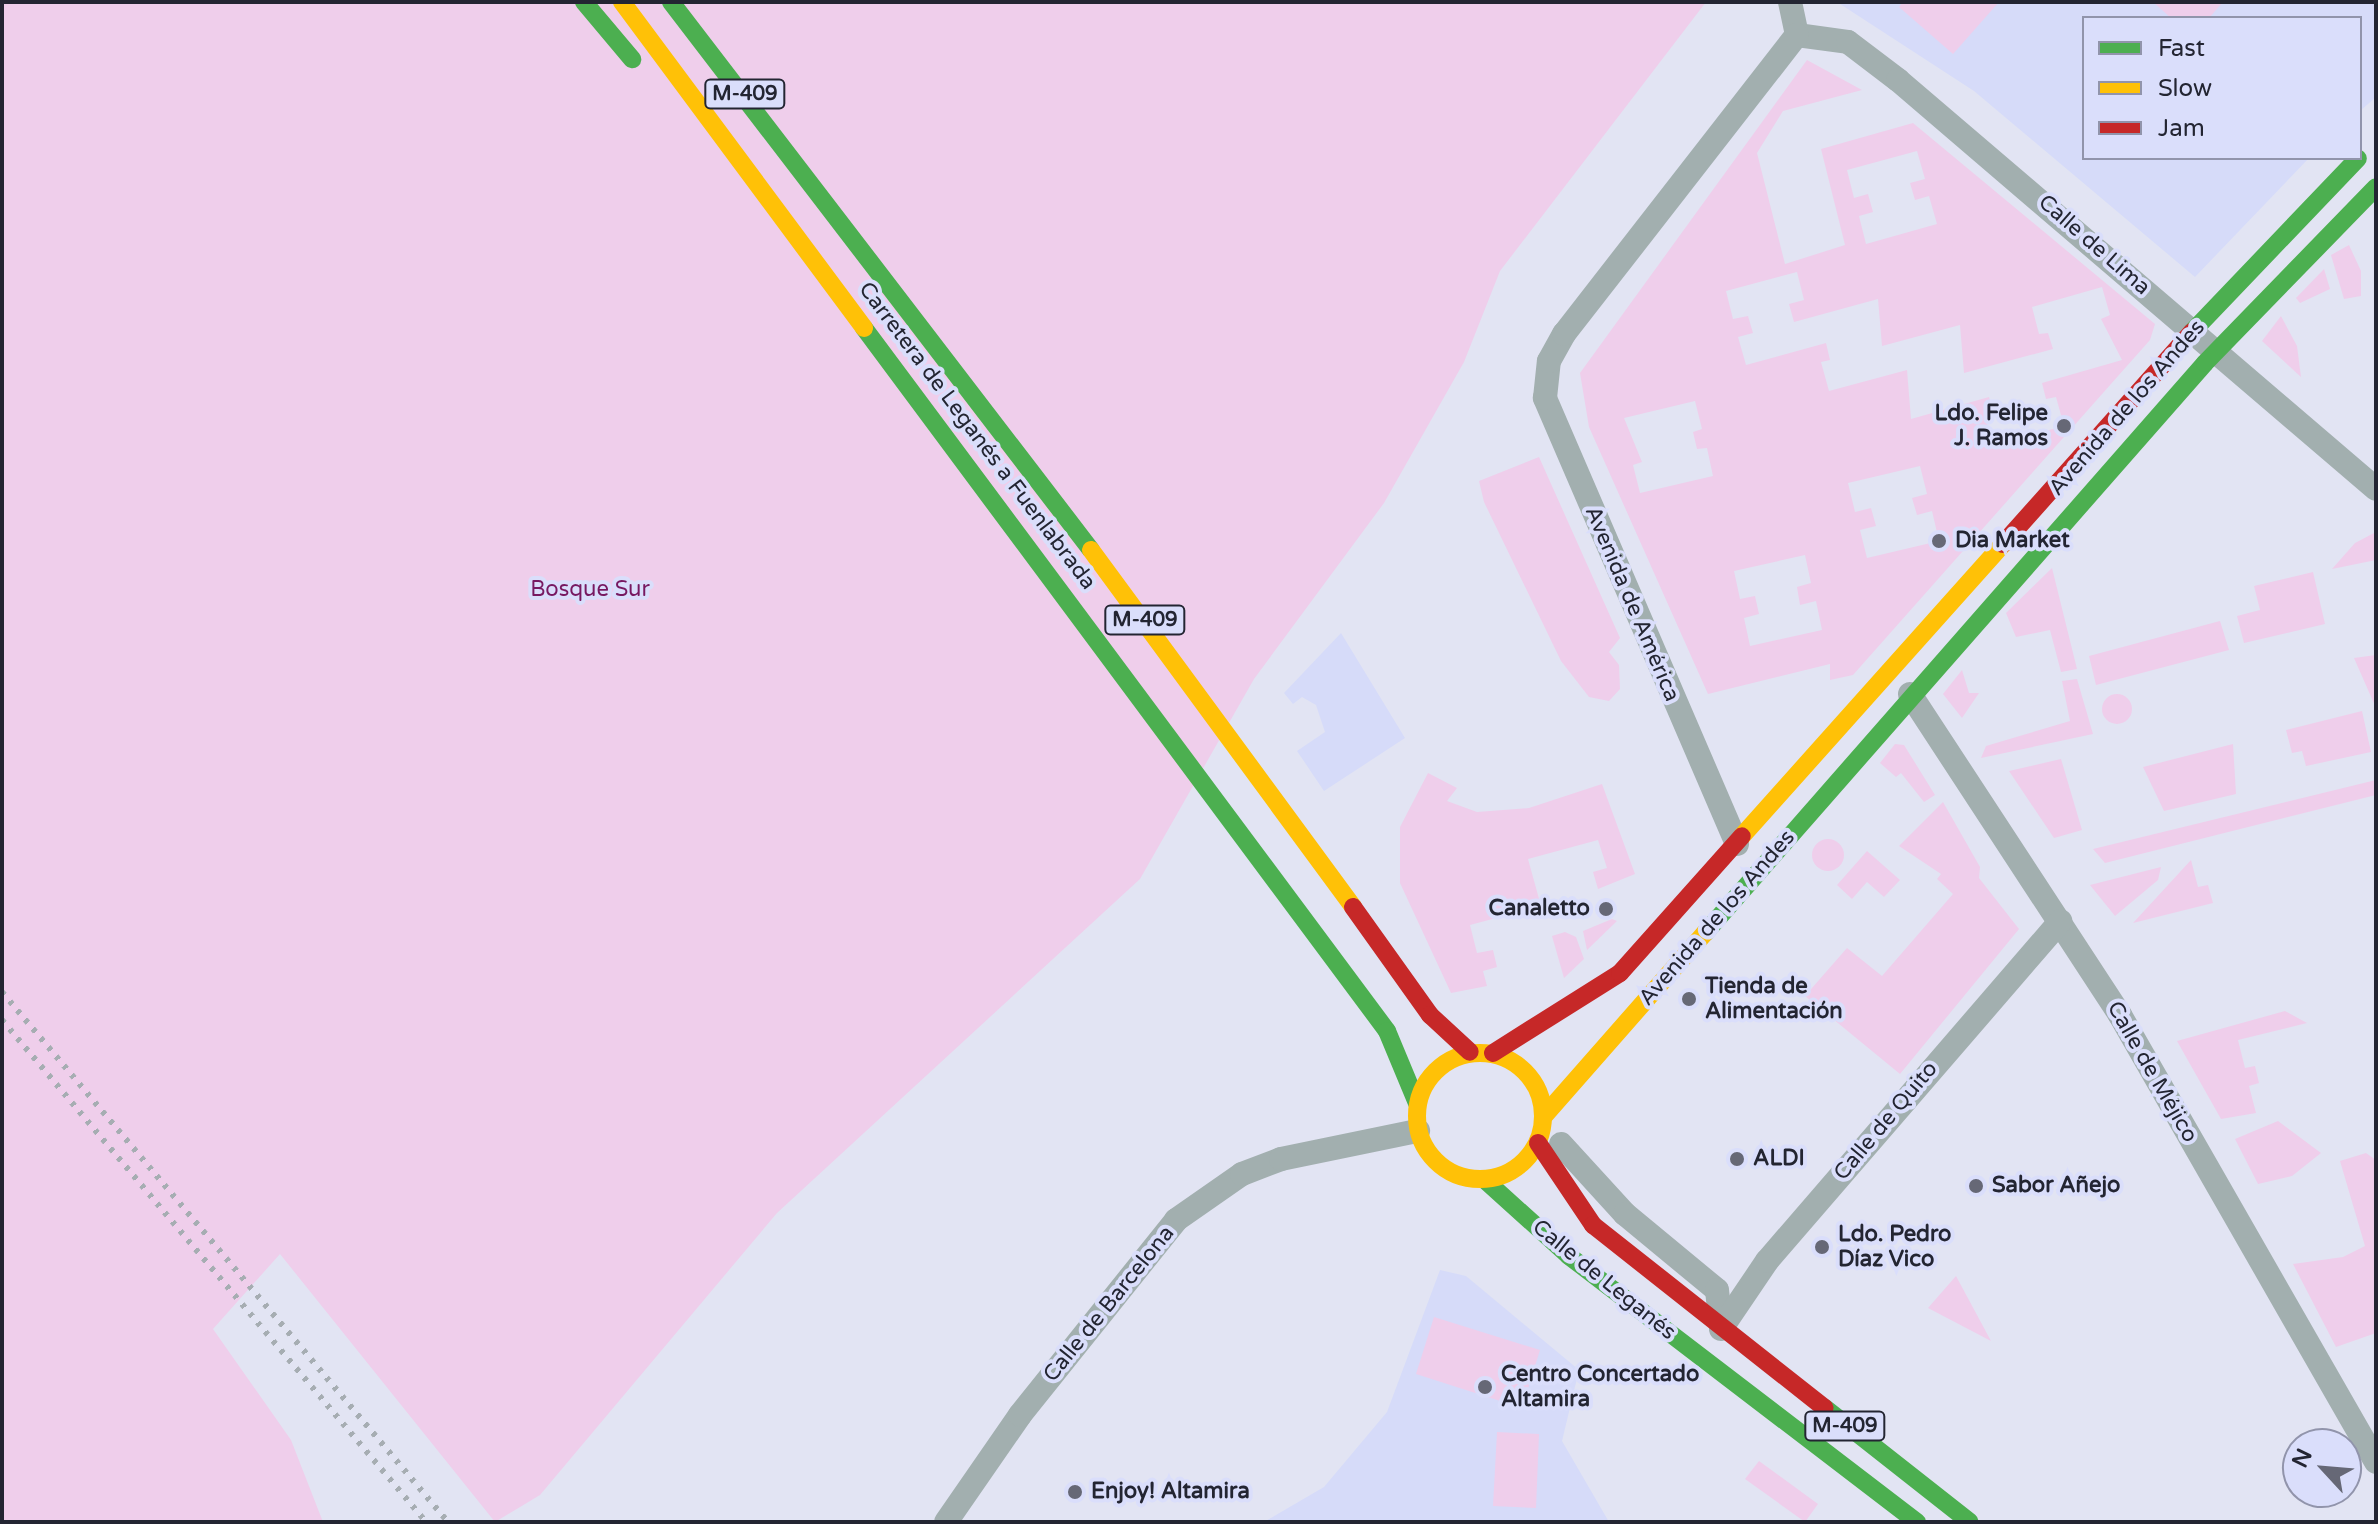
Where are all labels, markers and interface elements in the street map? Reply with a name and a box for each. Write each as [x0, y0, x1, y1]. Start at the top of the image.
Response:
legend [2082, 16, 2362, 160]
text: Fast [2158, 34, 2205, 63]
text: Slow [2158, 74, 2212, 103]
road number: M-409 [703, 78, 787, 110]
text: Jam [2158, 114, 2205, 143]
street label: Calle de Lima [2033, 189, 2155, 301]
street label: Carretera de Leganés a Fuenlabrada [853, 277, 1101, 595]
street label: Avenida de los Andes [2044, 315, 2210, 501]
place label: Ldo. Felipe J. Ramos [1935, 400, 2048, 452]
marker: Ldo. Felipe J. Ramos [2055, 417, 2073, 435]
street label: Avenida de América [1579, 502, 1685, 706]
place label: Dia Market [1955, 528, 2070, 554]
marker: Dia Market [1930, 532, 1948, 550]
park label: Bosque Sur [530, 577, 650, 603]
road number: M-409 [1103, 604, 1187, 636]
street label: Avenida de los Andes [1634, 825, 1800, 1011]
place label: Canaletto [1489, 896, 1590, 922]
marker: Canaletto [1597, 900, 1615, 918]
place label: Tienda de Alimentación [1705, 973, 1843, 1024]
marker: Tienda de Alimentación [1680, 990, 1698, 1008]
street label: Calle de Méjico [2101, 997, 2203, 1147]
street label: Calle de Quito [1829, 1056, 1943, 1186]
place label: ALDI [1753, 1146, 1805, 1172]
marker: ALDI [1728, 1150, 1746, 1168]
place label: Sabor Añejo [1992, 1173, 2120, 1199]
marker: Sabor Añejo [1967, 1177, 1985, 1195]
street label: Calle de Leganés [1527, 1214, 1681, 1346]
street label: Calle de Barcelona [1038, 1221, 1180, 1387]
place label: Ldo. Pedro Díaz Vico [1838, 1221, 1951, 1272]
marker: Ldo. Pedro Díaz Vico [1813, 1238, 1831, 1256]
place label: Centro Concertado Altamira [1501, 1361, 1699, 1412]
marker: Centro Concertado Altamira [1476, 1378, 1494, 1396]
road number: M-409 [1803, 1410, 1887, 1442]
north arrow [2282, 1428, 2362, 1508]
text: N [2287, 1445, 2318, 1472]
place label: Enjoy! Altamira [1091, 1479, 1250, 1505]
marker: Enjoy! Altamira [1066, 1483, 1084, 1501]

